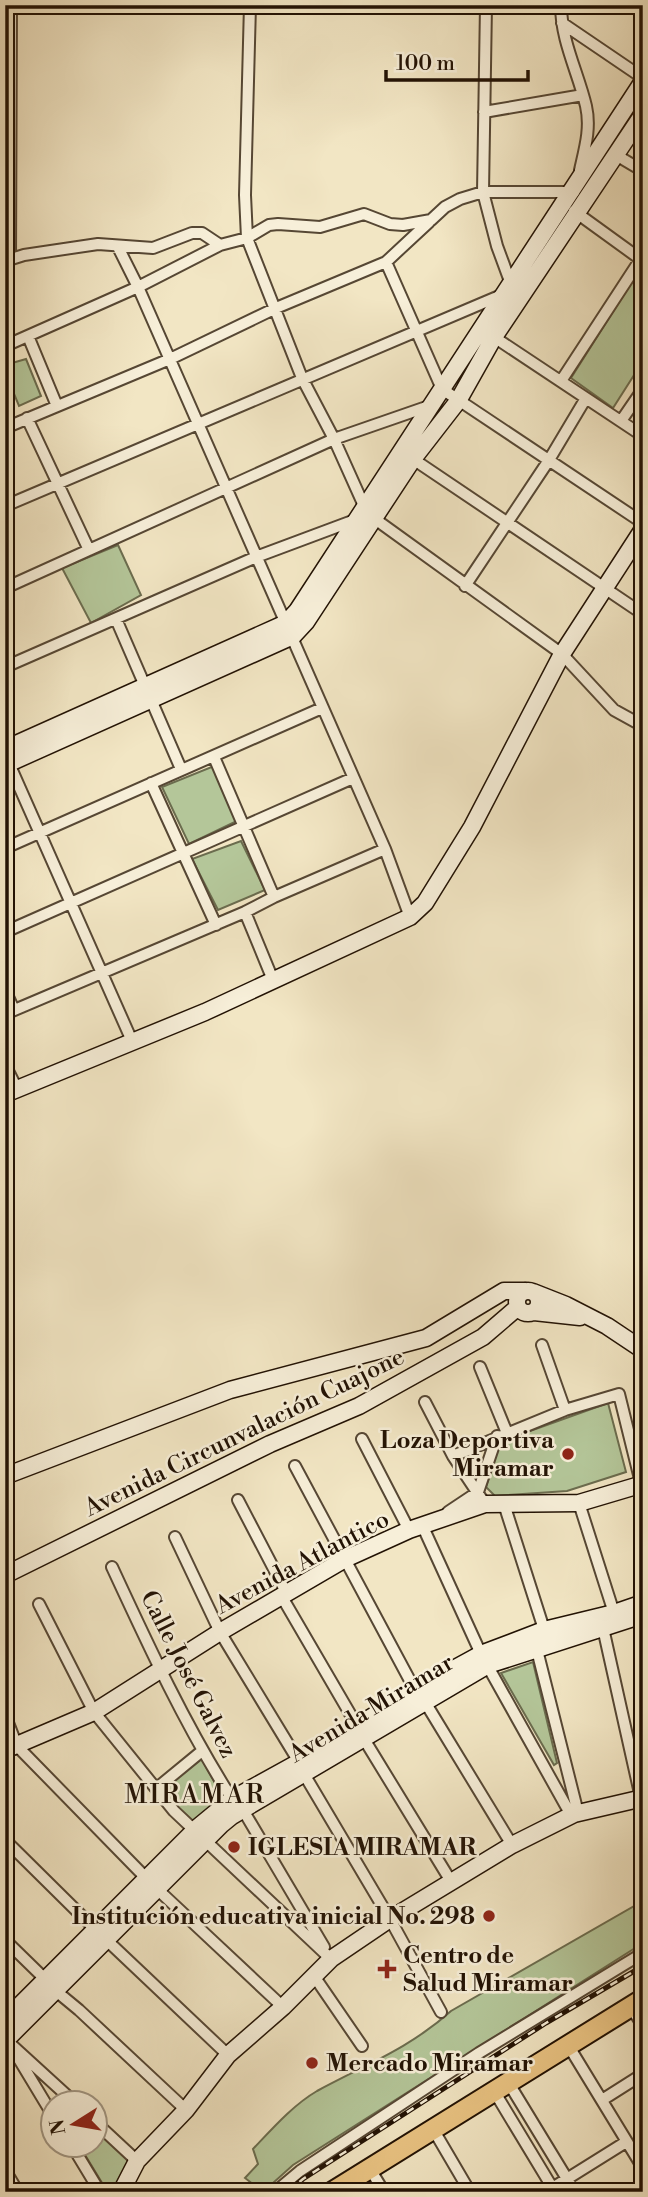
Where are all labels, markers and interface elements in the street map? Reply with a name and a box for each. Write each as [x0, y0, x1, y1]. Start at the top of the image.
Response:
scale bar [386, 38, 527, 82]
text: 100 m [396, 51, 455, 77]
street label: Avenida Circunvalación Cuajone [79, 1342, 409, 1524]
place label: Loza Deportiva Miramar [380, 1426, 555, 1484]
marker: Loza Deportiva Miramar [560, 1446, 576, 1462]
street label: Avenida Atlantico [209, 1504, 395, 1622]
street label: Calle José Galvez [133, 1586, 243, 1763]
street label: Avenida Miramar [283, 1648, 459, 1770]
district label: MIRAMAR [124, 1779, 266, 1811]
place label: IGLESIA MIRAMAR [248, 1833, 477, 1863]
marker: IGLESIA MIRAMAR [226, 1839, 242, 1855]
place label: Institución educativa inicial No. 298 [72, 1902, 475, 1932]
marker: Institución educativa inicial No. 298 [481, 1908, 497, 1924]
place label: Centro de Salud Miramar [403, 1941, 573, 1999]
marker: Centro de Salud Miramar [377, 1959, 397, 1979]
place label: Mercado Miramar [326, 2049, 533, 2079]
marker: Mercado Miramar [304, 2055, 320, 2071]
north arrow [38, 2088, 108, 2158]
text: N [45, 2117, 72, 2137]

